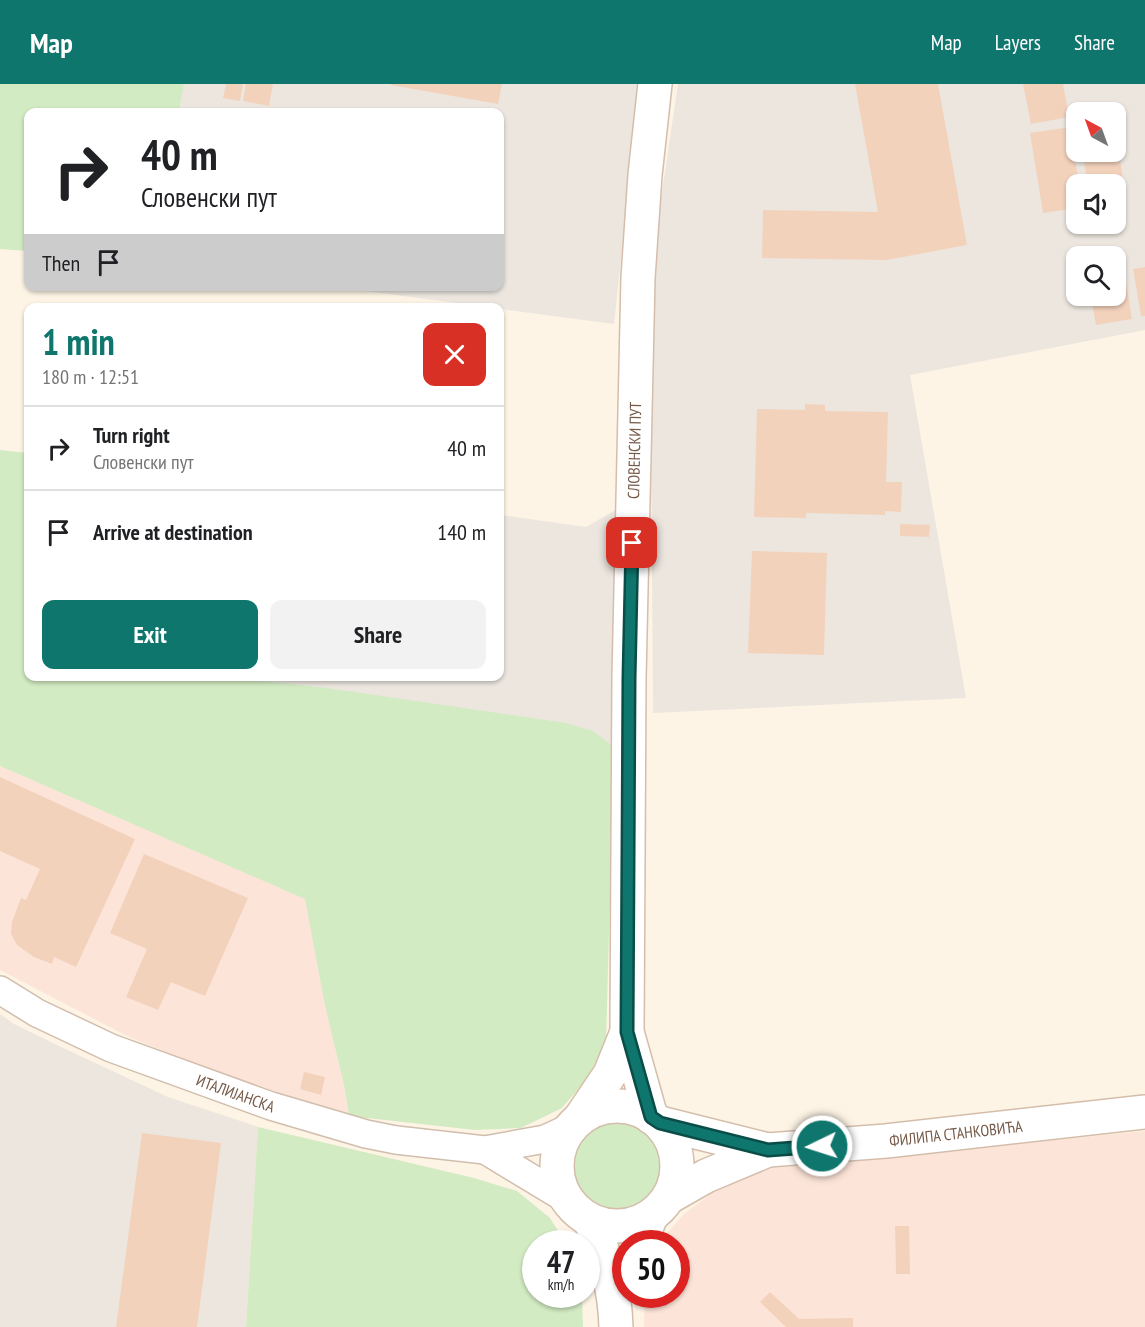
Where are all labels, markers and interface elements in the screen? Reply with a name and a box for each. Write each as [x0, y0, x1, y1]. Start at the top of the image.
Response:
text: Map [30, 24, 73, 61]
text: Map [931, 29, 962, 56]
text: Layers [995, 29, 1041, 56]
text: Share [1074, 29, 1115, 56]
north arrow [1066, 102, 1126, 162]
map controls [1066, 102, 1126, 306]
text: 40 m [141, 127, 218, 182]
icon: right [42, 132, 120, 210]
button: sound [1066, 174, 1126, 234]
text: Словенски пут [141, 180, 277, 214]
icon: arrive [92, 246, 125, 279]
button: search [1066, 246, 1126, 306]
text: Then [42, 249, 80, 277]
text: 1 min [42, 318, 115, 365]
button: close [423, 323, 486, 386]
text: 180 m · 12:51 [42, 364, 139, 390]
street label: СЛОВЕНСКИ ПУТ [623, 402, 645, 499]
text: Turn right [93, 421, 170, 449]
icon: right [42, 432, 75, 465]
text: 40 m [447, 434, 486, 462]
text: Словенски пут [93, 449, 194, 475]
icon: arrive [42, 516, 75, 549]
pin [606, 517, 657, 568]
text: Arrive at destination [93, 518, 253, 546]
text: 140 m [437, 518, 486, 546]
icon: arrive [615, 526, 648, 559]
button: Exit [42, 600, 258, 669]
button: Share [270, 600, 486, 669]
street label: ИТАЛИЈАНСКА [194, 1070, 278, 1117]
position arrow [790, 1114, 854, 1178]
street label: ФИЛИПА СТАНКОВИЋА [888, 1116, 1024, 1151]
speed limit sign: 50 [612, 1230, 690, 1308]
text: 47 [547, 1242, 575, 1281]
text: km/h [548, 1275, 574, 1294]

